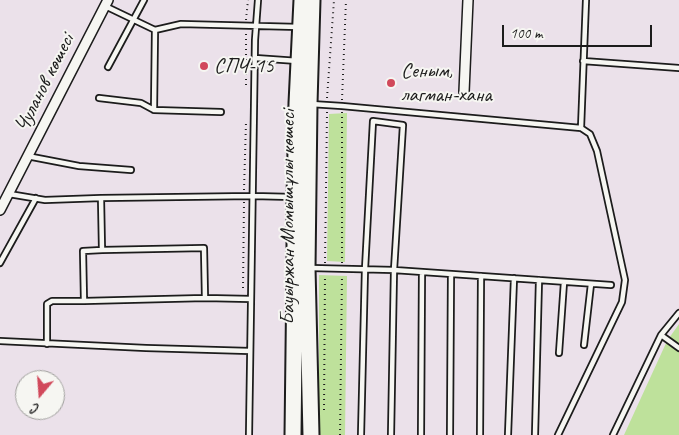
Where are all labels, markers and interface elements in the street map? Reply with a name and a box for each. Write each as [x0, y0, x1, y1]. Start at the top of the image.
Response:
scale bar [504, 15, 654, 47]
text: 100 m [510, 24, 542, 43]
street label: Чуланов көшесі [10, 30, 80, 136]
place label: СПЧ-15 [214, 53, 274, 79]
place label: Сеным, лагман-хана [401, 58, 492, 108]
marker: СПЧ-15 [198, 60, 210, 72]
marker: Сеным, лагман-хана [385, 77, 397, 89]
street label: Бауыржан Момышұлы көшесі [275, 109, 301, 325]
north arrow [15, 370, 65, 420]
text: С [30, 400, 41, 418]

